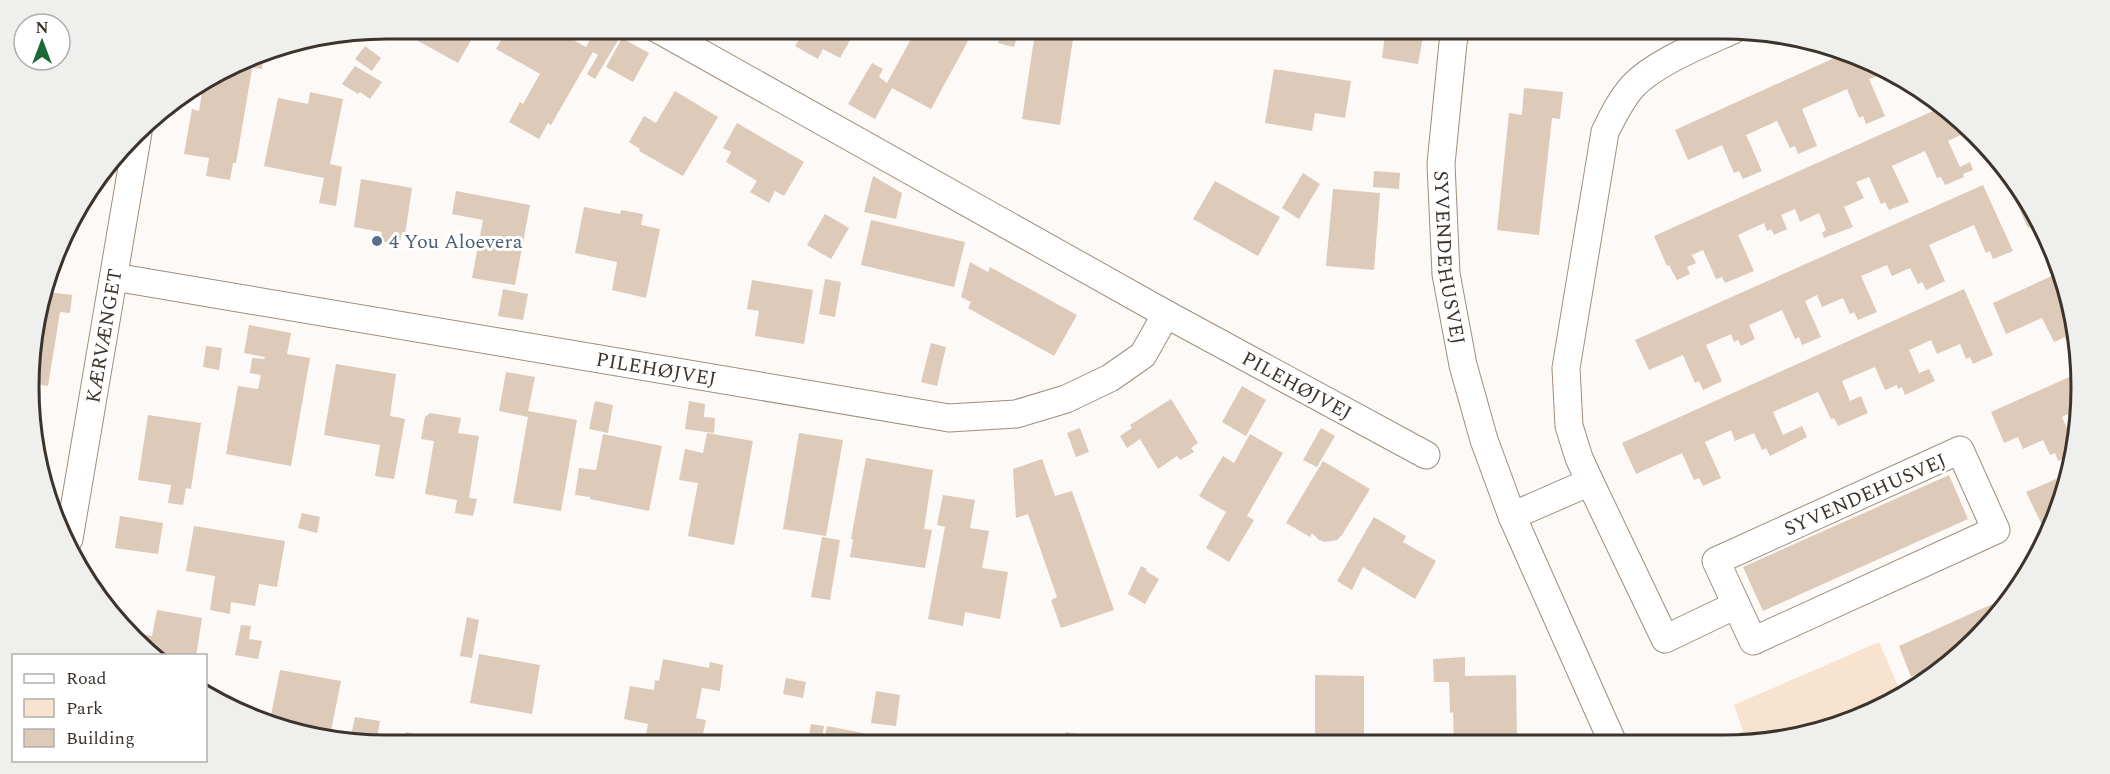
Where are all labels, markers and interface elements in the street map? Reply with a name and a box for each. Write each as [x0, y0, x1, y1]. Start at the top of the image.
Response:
north arrow [12, 12, 72, 72]
text: N [35, 16, 49, 40]
street label: SYVENDEHUSVEJ [1425, 170, 1473, 347]
place label: 4 You Aloevera [389, 227, 523, 257]
marker: 4 You Aloevera [370, 234, 384, 248]
street label: KÆRVÆNGET [78, 267, 131, 406]
street label: PILEHØJVEJ [1236, 344, 1357, 428]
street label: PILEHØJVEJ [594, 345, 719, 395]
street label: SYVENDEHUSVEJ [1779, 446, 1952, 544]
legend [12, 654, 207, 762]
text: Road [66, 665, 107, 692]
text: Park [66, 695, 103, 722]
text: Building [66, 725, 135, 752]

